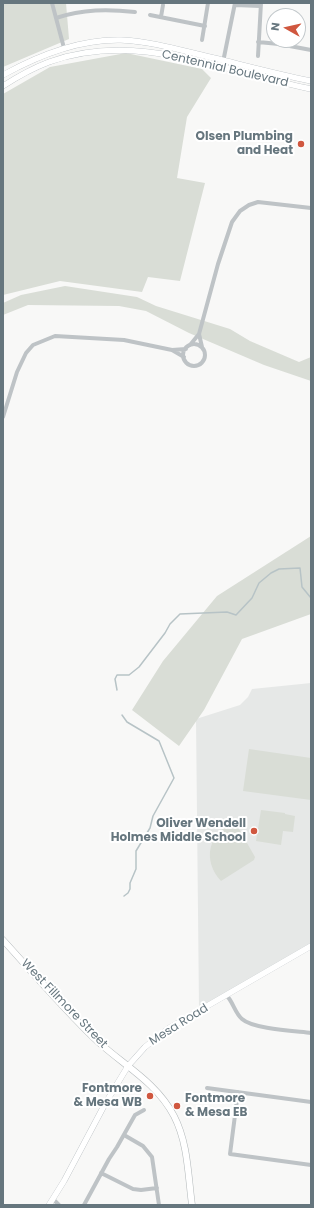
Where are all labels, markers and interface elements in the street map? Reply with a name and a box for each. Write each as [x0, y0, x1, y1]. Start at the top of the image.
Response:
north arrow [266, 8, 306, 48]
text: N [267, 21, 284, 32]
street label: Centennial Boulevard [160, 47, 290, 91]
place label: Olsen Plumbing and Heat [196, 130, 293, 158]
marker: Olsen Plumbing and Heat [296, 139, 306, 149]
place label: Oliver Wendell Holmes Middle School [111, 817, 246, 845]
marker: Oliver Wendell Holmes Middle School [249, 826, 259, 836]
street label: West Fillmore Street [18, 956, 110, 1052]
street label: Mesa Road [147, 1001, 211, 1049]
place label: Fontmore & Mesa WB [74, 1082, 142, 1110]
marker: Fontmore & Mesa WB [145, 1091, 155, 1101]
place label: Fontmore & Mesa EB [185, 1092, 247, 1120]
marker: Fontmore & Mesa EB [172, 1101, 182, 1111]

